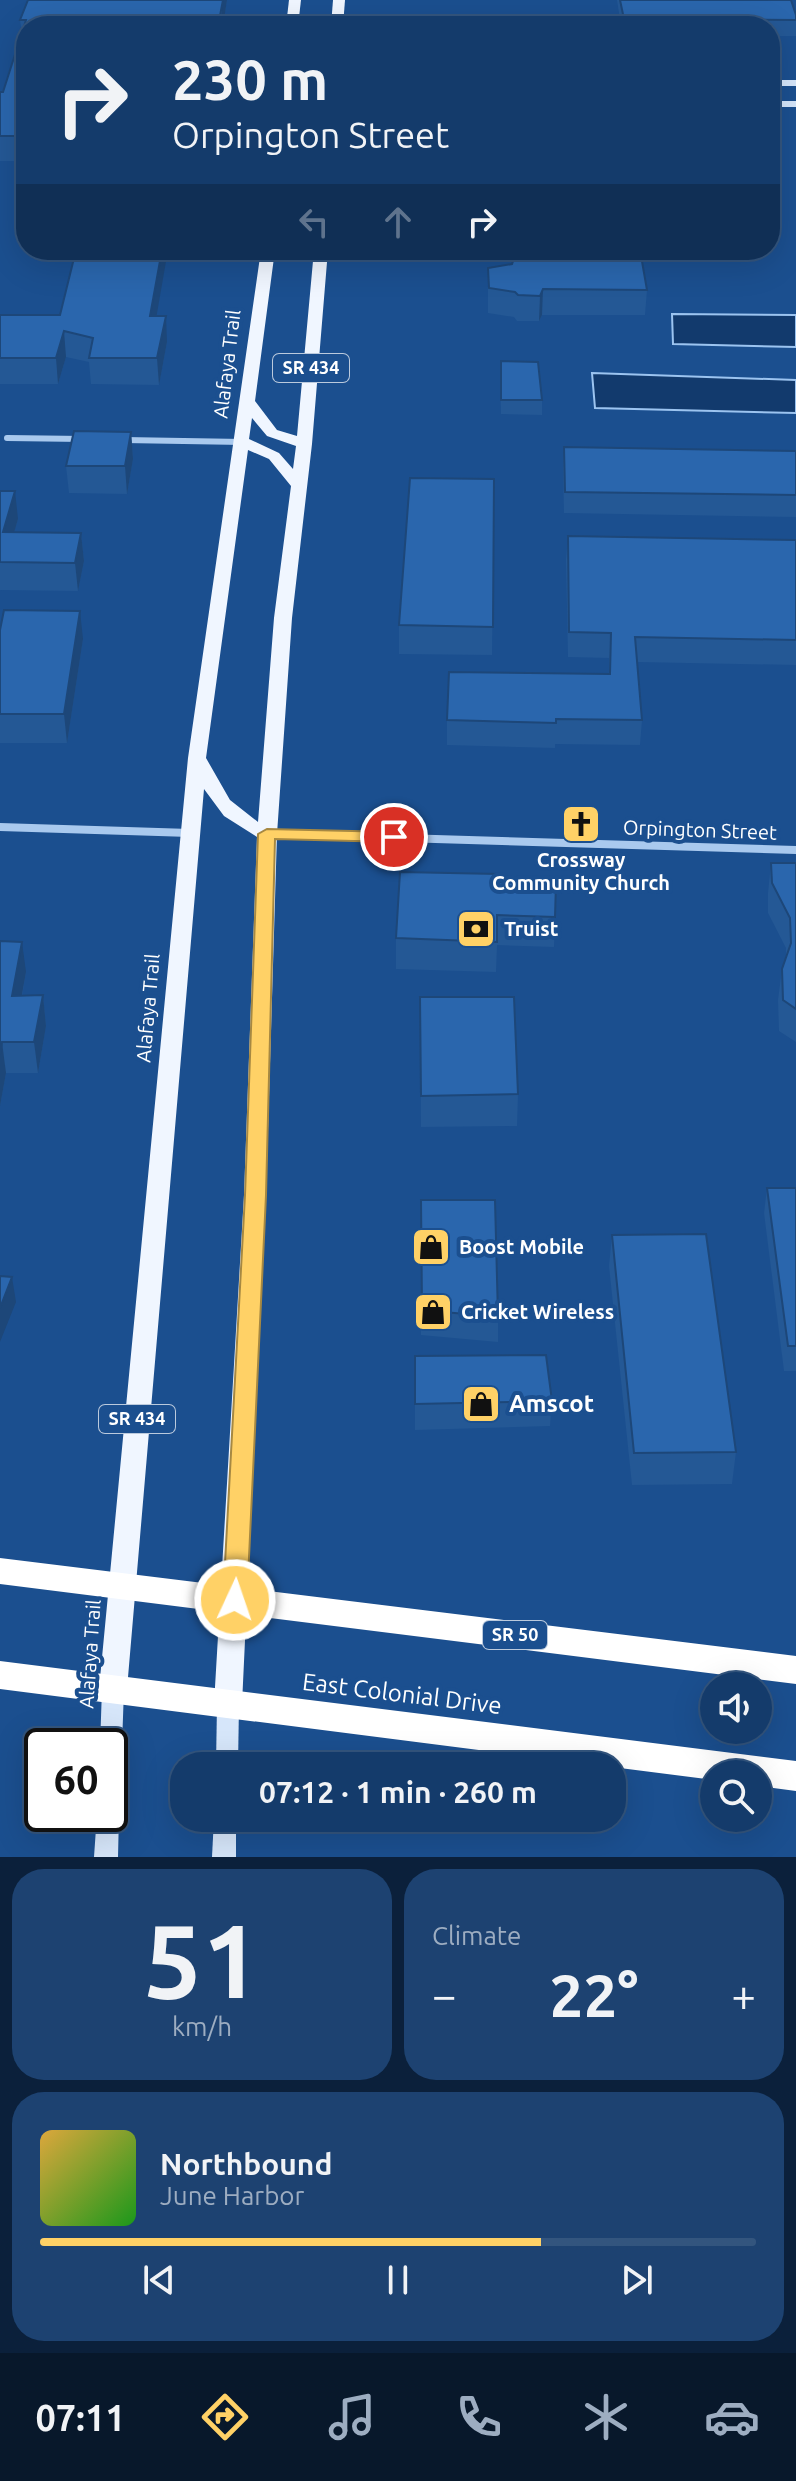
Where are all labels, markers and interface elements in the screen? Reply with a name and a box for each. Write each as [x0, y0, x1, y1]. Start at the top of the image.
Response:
icon: right [40, 48, 144, 152]
text: 230 m [172, 48, 328, 111]
text: Orpington Street [172, 114, 449, 155]
icon: left [292, 200, 336, 244]
icon: ahead [376, 200, 420, 244]
icon: right [460, 200, 504, 244]
street label: Alafaya Trail [208, 308, 245, 420]
road number: SR 434 [273, 354, 349, 382]
pin [360, 803, 428, 871]
church icon: Crossway Community Church [560, 803, 602, 845]
icon: arrive [372, 815, 416, 859]
street label: Orpington Street [623, 815, 777, 844]
place label: Crossway Community Church [492, 848, 670, 894]
bank icon: Truist [455, 908, 497, 950]
place label: Truist [504, 917, 559, 940]
street label: Alafaya Trail [131, 953, 164, 1063]
shop icon: Boost Mobile [410, 1226, 452, 1268]
place label: Boost Mobile [459, 1235, 584, 1258]
shop icon: Cricket Wireless [412, 1291, 454, 1333]
place label: Cricket Wireless [461, 1300, 614, 1323]
shop icon: Amscot [460, 1383, 502, 1425]
place label: Amscot [509, 1390, 594, 1417]
road number: SR 434 [99, 1405, 175, 1433]
position arrow [193, 1558, 277, 1642]
street label: Alafaya Trail [74, 1599, 105, 1709]
road number: SR 50 [483, 1621, 547, 1649]
street label: East Colonial Drive [301, 1668, 503, 1719]
map controls [700, 1672, 772, 1832]
button: sound [700, 1672, 772, 1744]
speed limit sign: 60 [24, 1728, 128, 1832]
button: search [700, 1760, 772, 1832]
text: 07:12 · 1 min · 260 m [259, 1775, 537, 1809]
text: 51 [143, 1901, 261, 2018]
text: Climate [432, 1921, 521, 1950]
text: 22° [550, 1961, 638, 2028]
text: − [432, 1970, 457, 2019]
text: + [731, 1970, 756, 2019]
text: km/h [172, 2012, 232, 2041]
text: Northbound [160, 2147, 332, 2181]
text: June Harbor [160, 2181, 304, 2210]
icon: previous [137, 2258, 181, 2302]
icon: pause [376, 2258, 420, 2302]
icon: next [615, 2258, 659, 2302]
icon: directions [197, 2389, 253, 2445]
icon: music [324, 2389, 380, 2445]
icon: phone [451, 2389, 507, 2445]
icon: climate [578, 2389, 634, 2445]
icon: car [704, 2389, 760, 2445]
text: 07:11 [35, 2397, 126, 2438]

